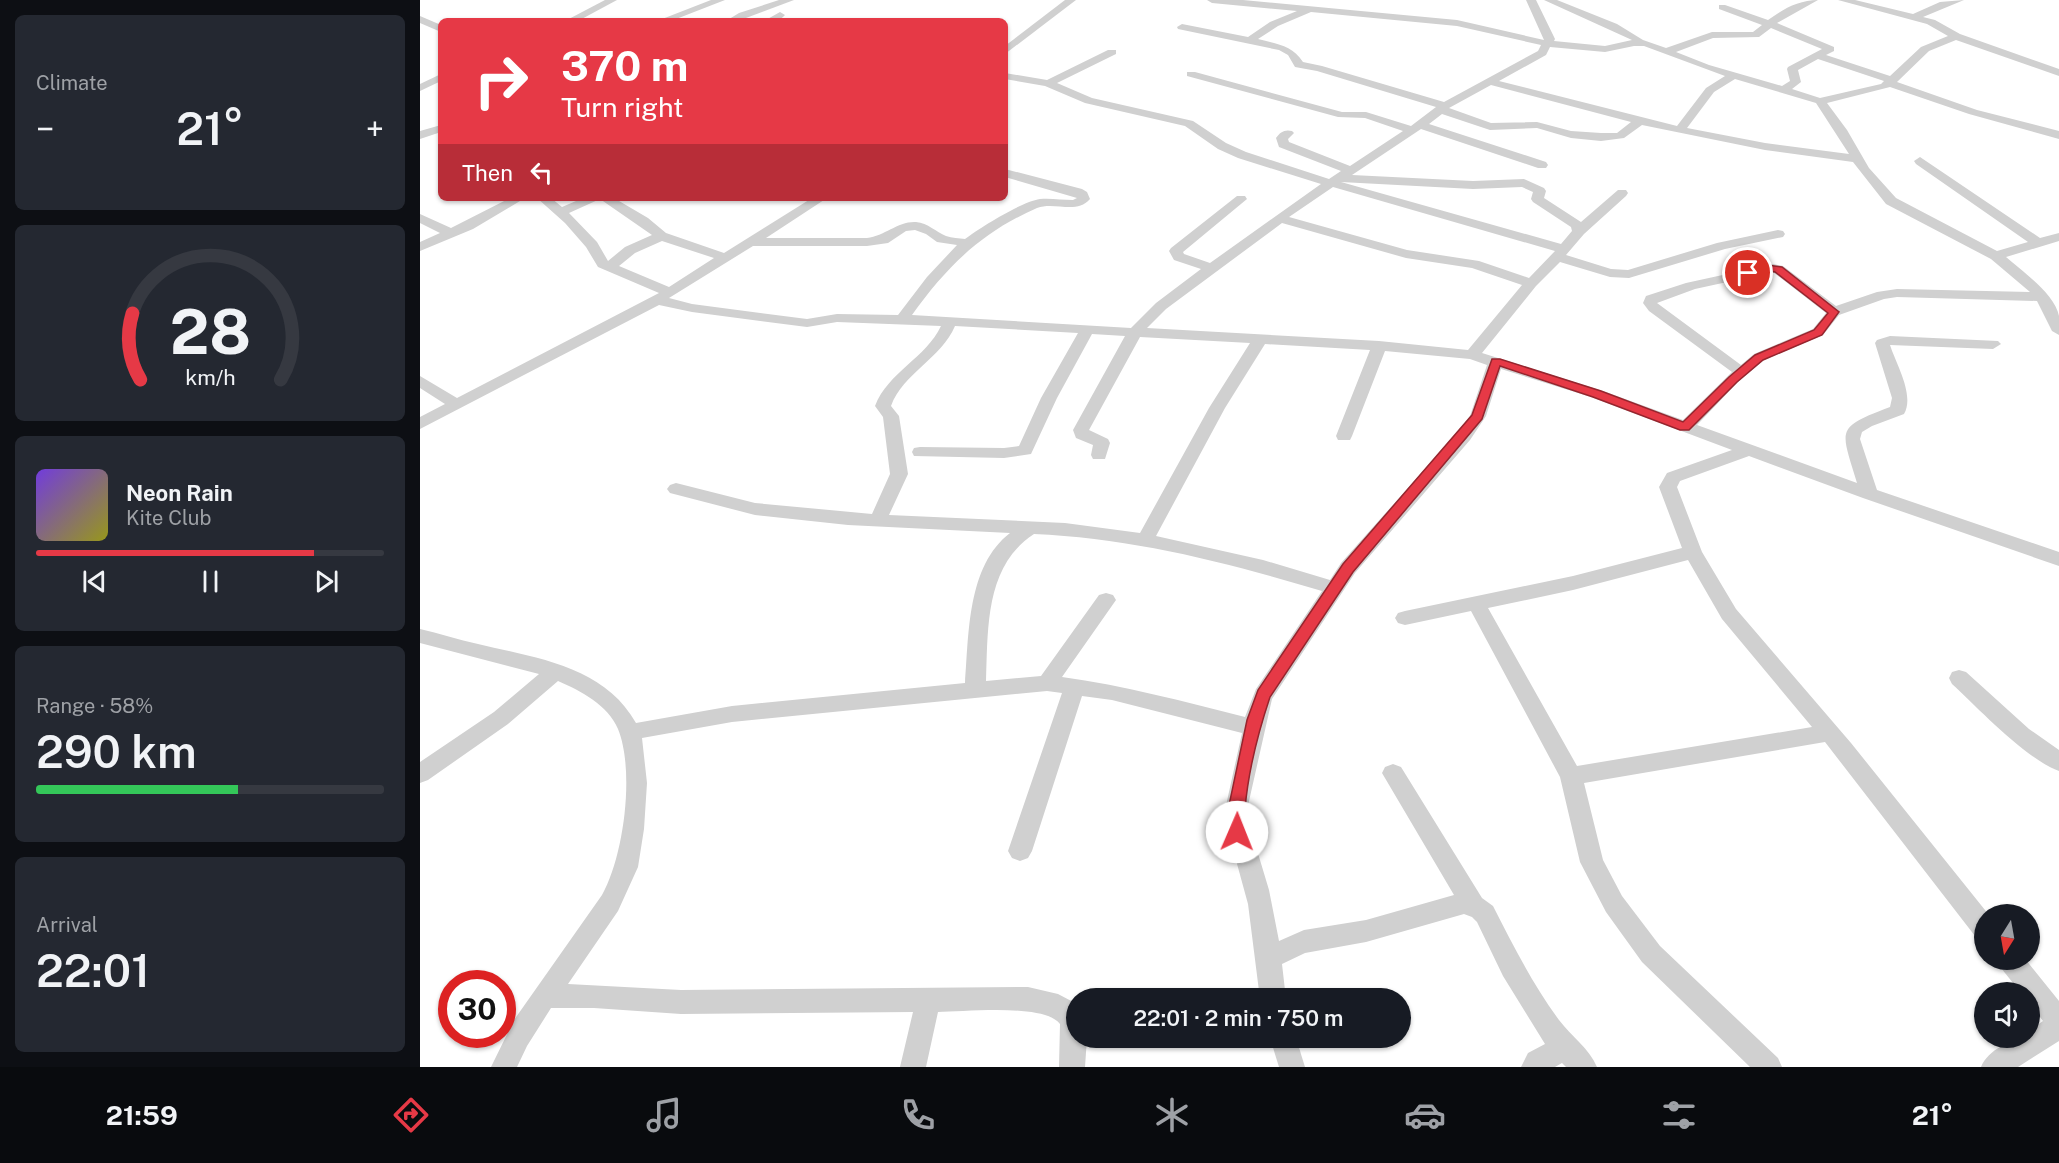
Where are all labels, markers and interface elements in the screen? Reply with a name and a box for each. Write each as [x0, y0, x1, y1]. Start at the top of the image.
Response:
text: 370 m [561, 41, 688, 90]
icon: right [462, 42, 540, 120]
text: Climate [36, 71, 108, 95]
text: Turn right [561, 91, 684, 123]
text: 21° [176, 102, 244, 155]
text: − [36, 110, 54, 148]
text: + [366, 110, 384, 148]
icon: left [525, 156, 558, 189]
text: Then [462, 160, 513, 186]
pin [1722, 247, 1773, 298]
icon: arrive [1731, 256, 1764, 289]
text: 28 [169, 295, 251, 368]
text: km/h [185, 366, 235, 391]
text: Neon Rain [126, 480, 233, 506]
text: Kite Club [126, 506, 211, 530]
icon: previous [78, 565, 111, 598]
icon: pause [194, 565, 227, 598]
icon: next [310, 565, 343, 598]
text: Range · 58% [36, 694, 153, 718]
text: 290 km [36, 725, 197, 778]
position arrow [1205, 800, 1269, 864]
north arrow [1974, 904, 2040, 970]
map controls [1974, 904, 2040, 1048]
text: Arrival [36, 913, 98, 937]
text: 22:01 [36, 944, 150, 997]
speed limit sign: 30 [438, 970, 516, 1048]
button: sound [1974, 982, 2040, 1048]
text: 22:01 · 2 min · 750 m [1133, 1005, 1344, 1031]
icon: directions [390, 1094, 432, 1136]
icon: music [643, 1094, 685, 1136]
icon: phone [897, 1094, 939, 1136]
icon: climate [1151, 1094, 1193, 1136]
icon: car [1404, 1094, 1446, 1136]
icon: filters [1658, 1094, 1700, 1136]
text: 21:59 [106, 1099, 178, 1131]
text: 21° [1912, 1099, 1953, 1131]

